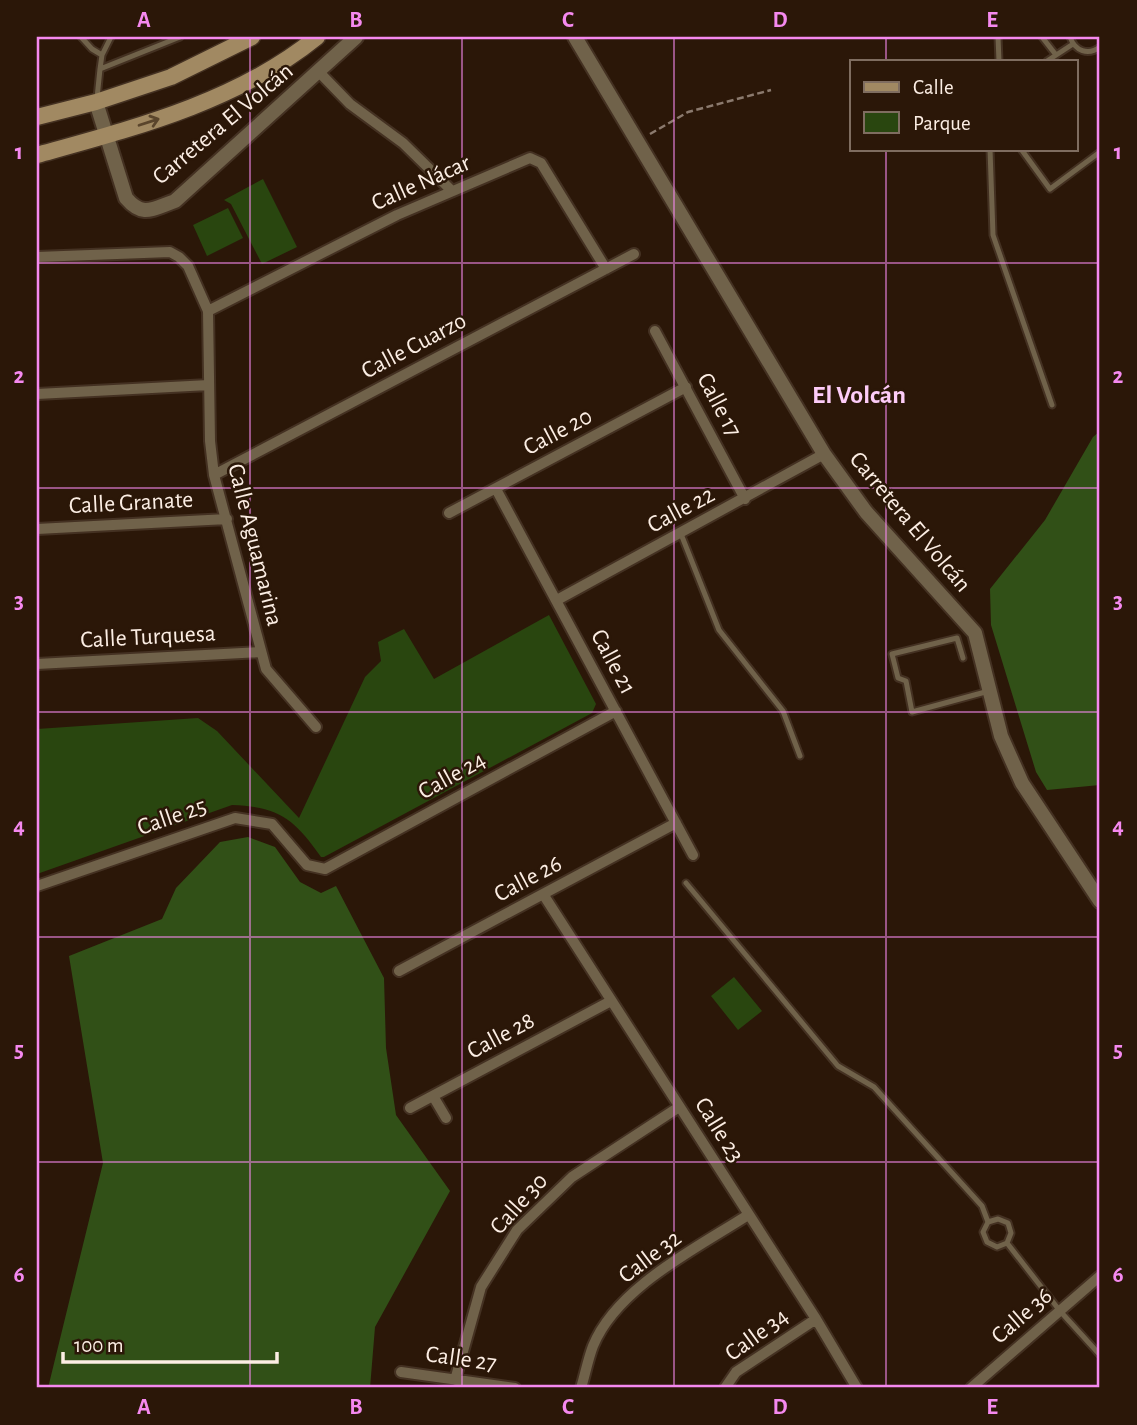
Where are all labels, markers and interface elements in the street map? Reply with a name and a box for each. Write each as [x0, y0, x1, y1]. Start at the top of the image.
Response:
text: A [137, 9, 151, 32]
text: B [349, 9, 363, 32]
text: C [562, 9, 574, 32]
text: D [772, 9, 788, 32]
text: E [986, 9, 998, 32]
street label: Carretera El Volcán [148, 59, 298, 189]
legend [850, 60, 1078, 150]
text: Calle [913, 77, 954, 98]
text: Parque [913, 113, 971, 134]
one-way arrow [138, 115, 160, 127]
text: 1 [15, 141, 23, 164]
text: 1 [1114, 141, 1122, 164]
street label: Calle Nácar [368, 151, 474, 215]
street label: Calle Cuarzo [358, 308, 470, 384]
text: 2 [14, 365, 25, 388]
text: 2 [1113, 365, 1124, 388]
street label: Calle 17 [692, 369, 746, 441]
district label: El Volcán [812, 382, 906, 408]
street label: Calle 20 [520, 404, 596, 460]
street label: Carretera El Volcán [845, 447, 975, 597]
street label: Calle Aguamarina [223, 461, 287, 629]
street label: Calle 22 [643, 482, 719, 538]
street label: Calle Granate [68, 488, 194, 518]
text: 3 [14, 590, 24, 613]
text: 3 [1113, 590, 1123, 613]
street label: Calle Turquesa [80, 621, 216, 653]
street label: Calle 21 [586, 626, 640, 698]
street label: Calle 24 [414, 748, 490, 804]
street label: Calle 25 [134, 794, 210, 840]
text: 4 [13, 815, 25, 838]
text: 4 [1112, 815, 1124, 838]
street label: Calle 26 [490, 851, 566, 907]
street label: Calle 28 [463, 1008, 539, 1064]
text: 5 [14, 1039, 24, 1062]
text: 5 [1113, 1039, 1123, 1062]
street label: Calle 23 [690, 1093, 748, 1167]
street label: Calle 30 [486, 1169, 552, 1239]
street label: Calle 32 [614, 1226, 686, 1288]
text: 6 [13, 1264, 25, 1287]
text: 6 [1112, 1264, 1124, 1287]
street label: Calle 36 [987, 1283, 1057, 1349]
street label: Calle 34 [721, 1304, 793, 1366]
scale bar [63, 1320, 276, 1364]
text: 100 m [74, 1335, 124, 1356]
street label: Calle 27 [424, 1342, 498, 1376]
text: A [137, 1396, 151, 1419]
text: B [349, 1396, 363, 1419]
text: C [562, 1396, 574, 1419]
text: D [772, 1396, 788, 1419]
text: E [986, 1396, 998, 1419]

